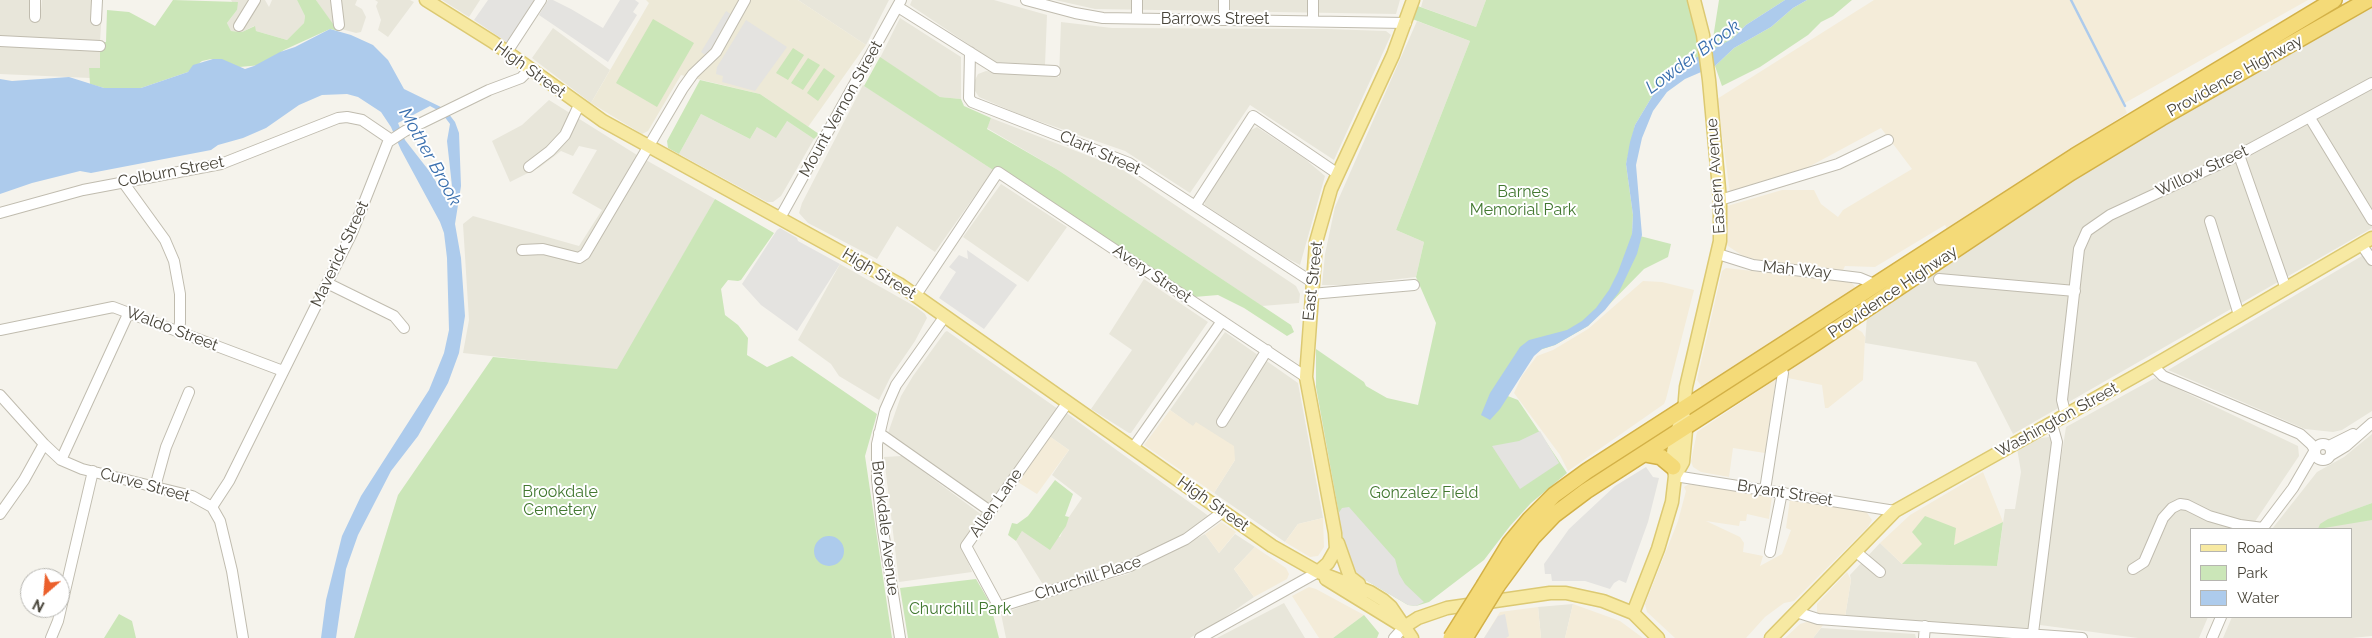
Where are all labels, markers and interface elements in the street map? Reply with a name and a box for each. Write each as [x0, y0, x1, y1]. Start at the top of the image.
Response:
street label: Barrows Street [1161, 9, 1269, 29]
water label: Lowder Brook [1641, 15, 1745, 99]
street label: Providence Highway [2164, 31, 2306, 121]
street label: Mount Vernon Street [796, 37, 886, 181]
street label: High Street [491, 38, 569, 102]
water label: Mother Brook [394, 104, 466, 210]
street label: Eastern Avenue [1702, 118, 1730, 234]
street label: Clark Street [1057, 127, 1143, 179]
street label: Willow Street [2153, 141, 2251, 201]
street label: Colburn Street [116, 152, 226, 192]
park label: Barnes Memorial Park [1470, 182, 1576, 220]
street label: Maverick Street [307, 198, 373, 310]
street label: East Street [1299, 240, 1327, 322]
street label: Avery Street [1109, 241, 1195, 307]
street label: Providence Highway [1825, 242, 1961, 342]
street label: High Street [839, 244, 919, 304]
street label: Mah Way [1762, 257, 1832, 283]
street label: Waldo Street [123, 303, 221, 355]
street label: Washington Street [1992, 378, 2122, 462]
street label: Brookdale Avenue [867, 459, 903, 597]
street label: Curve Street [98, 464, 192, 506]
street label: Allen Lane [965, 465, 1027, 541]
street label: High Street [1174, 472, 1252, 536]
street label: Bryant Street [1736, 476, 1834, 510]
park label: Brookdale Cemetery [522, 482, 598, 520]
park label: Gonzalez Field [1369, 483, 1479, 503]
legend [2190, 528, 2352, 618]
text: Road [2237, 539, 2273, 557]
street label: Churchill Place [1032, 552, 1144, 604]
text: Park [2237, 564, 2268, 582]
north arrow [20, 568, 70, 618]
text: Water [2237, 589, 2279, 607]
text: N [30, 596, 47, 615]
park label: Churchill Park [909, 599, 1011, 619]

